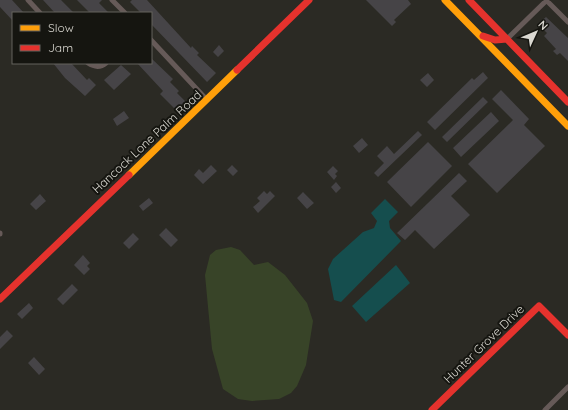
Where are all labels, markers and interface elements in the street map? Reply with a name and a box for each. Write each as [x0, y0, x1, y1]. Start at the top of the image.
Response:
legend [12, 12, 152, 64]
north arrow [516, 12, 556, 52]
text: N [535, 17, 551, 33]
text: Slow [48, 20, 74, 35]
text: Jam [48, 40, 73, 55]
street label: Hancock Lone Palm Road [89, 87, 204, 196]
street label: Hunter Grove Drive [440, 301, 527, 386]

